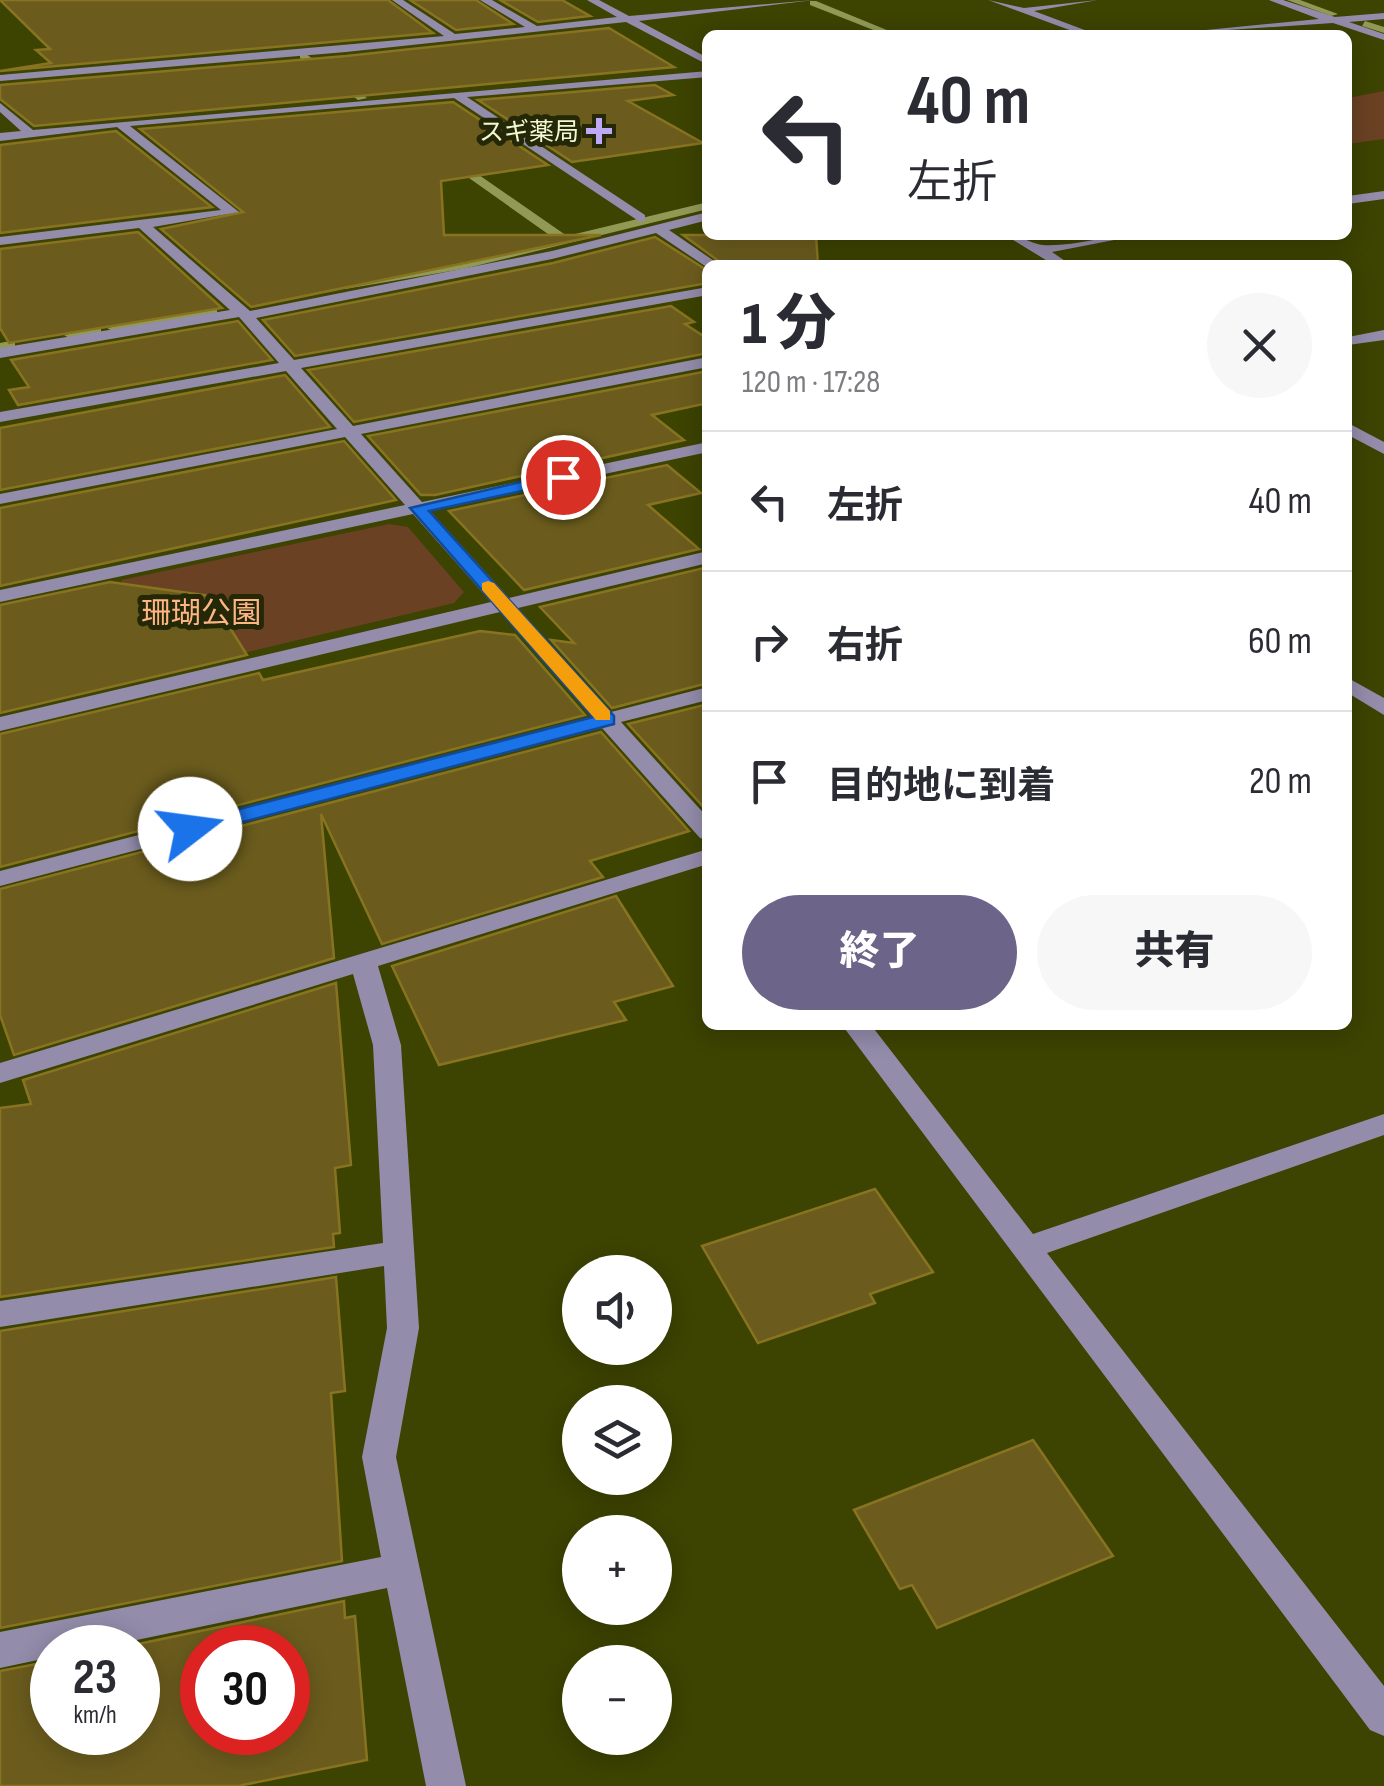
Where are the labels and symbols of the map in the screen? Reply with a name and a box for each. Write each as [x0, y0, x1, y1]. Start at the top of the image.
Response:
place label: スギ薬局 [479, 117, 579, 148]
marker: スギ薬局 [588, 120, 610, 142]
pin [521, 435, 606, 520]
park label: 珊瑚公園 [141, 596, 261, 632]
position arrow [138, 777, 242, 881]
speed limit sign: 30 [180, 1625, 310, 1755]

